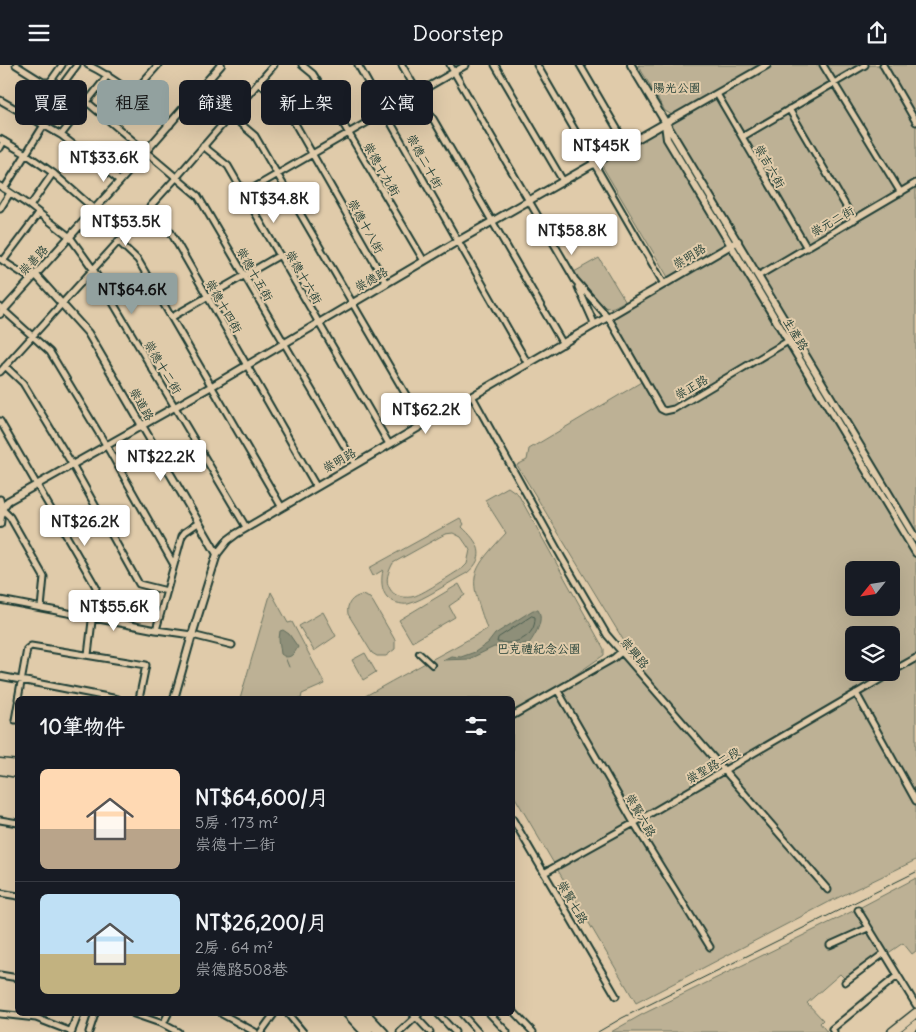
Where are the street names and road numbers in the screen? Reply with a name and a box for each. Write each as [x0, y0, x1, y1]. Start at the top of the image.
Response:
street label: 崇德二十街 [404, 131, 446, 191]
street label: 崇德十九街 [361, 139, 403, 199]
street label: 崇吉六街 [752, 141, 788, 191]
street label: 崇德十八街 [345, 196, 387, 256]
street label: 崇元二街 [807, 203, 857, 239]
street label: 崇明路 [670, 240, 708, 272]
street label: 崇善路 [15, 242, 51, 278]
street label: 崇德十五街 [234, 244, 276, 304]
street label: 崇德十六街 [283, 247, 325, 307]
street label: 崇德路 [352, 264, 390, 294]
street label: 崇德十四街 [203, 276, 245, 336]
street label: 生產路 [780, 315, 812, 353]
street label: 崇德十二街 [141, 337, 185, 397]
street label: 崇正路 [672, 372, 710, 402]
street label: 崇道路 [127, 385, 157, 423]
street label: 崇明路 [320, 445, 358, 475]
street label: 崇興路 [618, 634, 652, 672]
street label: 崇聖路二段 [683, 744, 743, 786]
street label: 崇賢六路 [623, 790, 659, 840]
street label: 崇賢七路 [555, 877, 591, 927]

